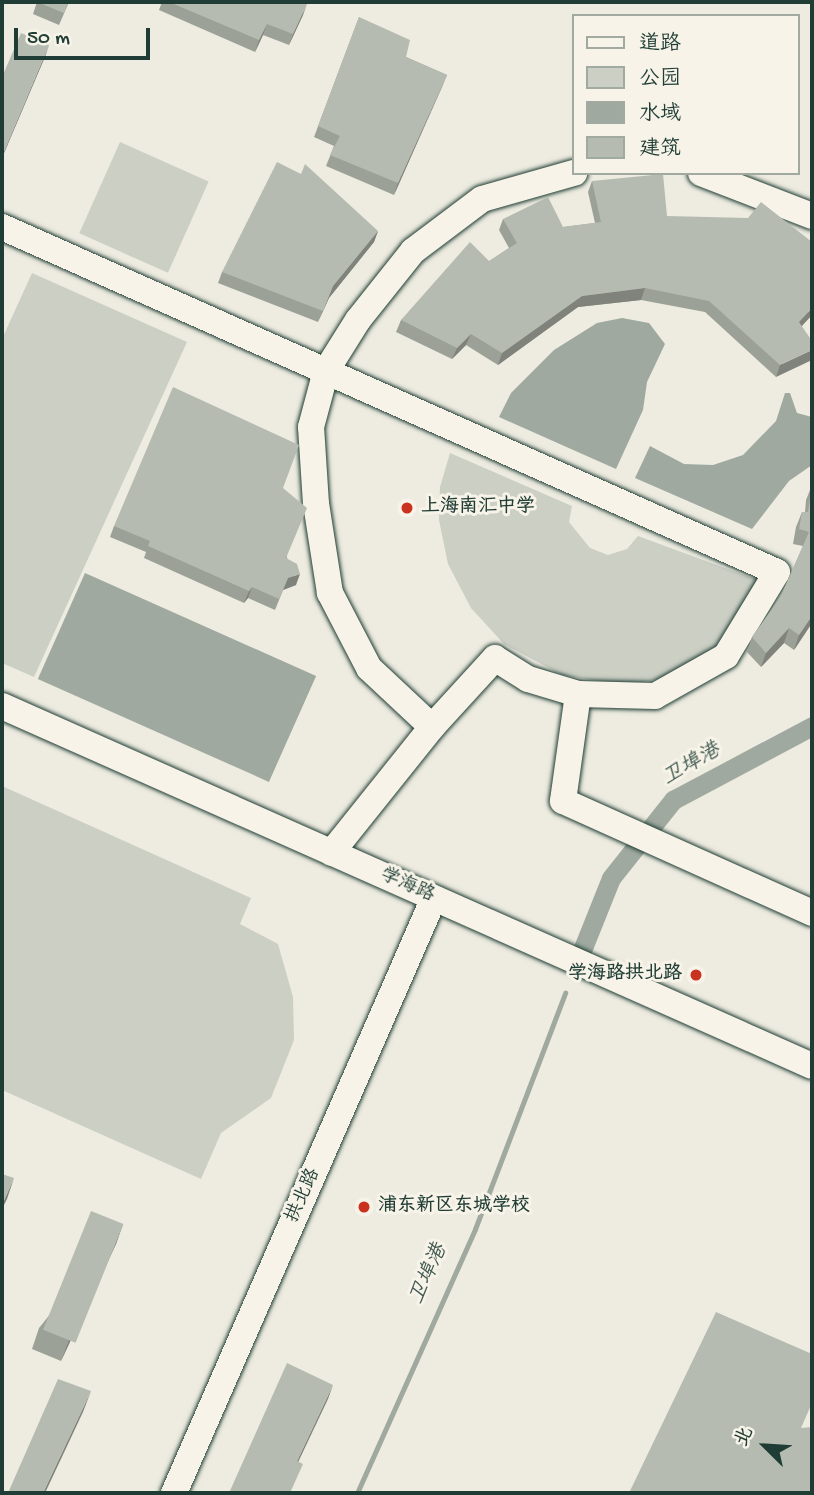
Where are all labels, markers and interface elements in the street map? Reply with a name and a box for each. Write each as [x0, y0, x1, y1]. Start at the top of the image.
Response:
scale bar [18, 14, 154, 58]
legend [572, 14, 800, 175]
text: 50 m [27, 27, 70, 52]
text: 道路 [639, 33, 681, 58]
text: 公园 [639, 68, 681, 93]
text: 水域 [639, 103, 681, 128]
text: 建筑 [639, 138, 681, 163]
place label: 上海南汇中学 [421, 497, 535, 519]
marker: 上海南汇中学 [399, 500, 415, 516]
water label: 卫埠港 [658, 739, 726, 793]
street label: 学海路 [376, 864, 438, 908]
place label: 学海路拱北路 [568, 964, 682, 986]
marker: 学海路拱北路 [688, 967, 704, 983]
street label: 拱北路 [282, 1165, 326, 1227]
place label: 浦东新区东城学校 [378, 1196, 530, 1218]
marker: 浦东新区东城学校 [356, 1199, 372, 1215]
water label: 卫埠港 [406, 1241, 454, 1309]
north arrow [730, 1411, 800, 1481]
text: 北 [731, 1424, 760, 1451]

